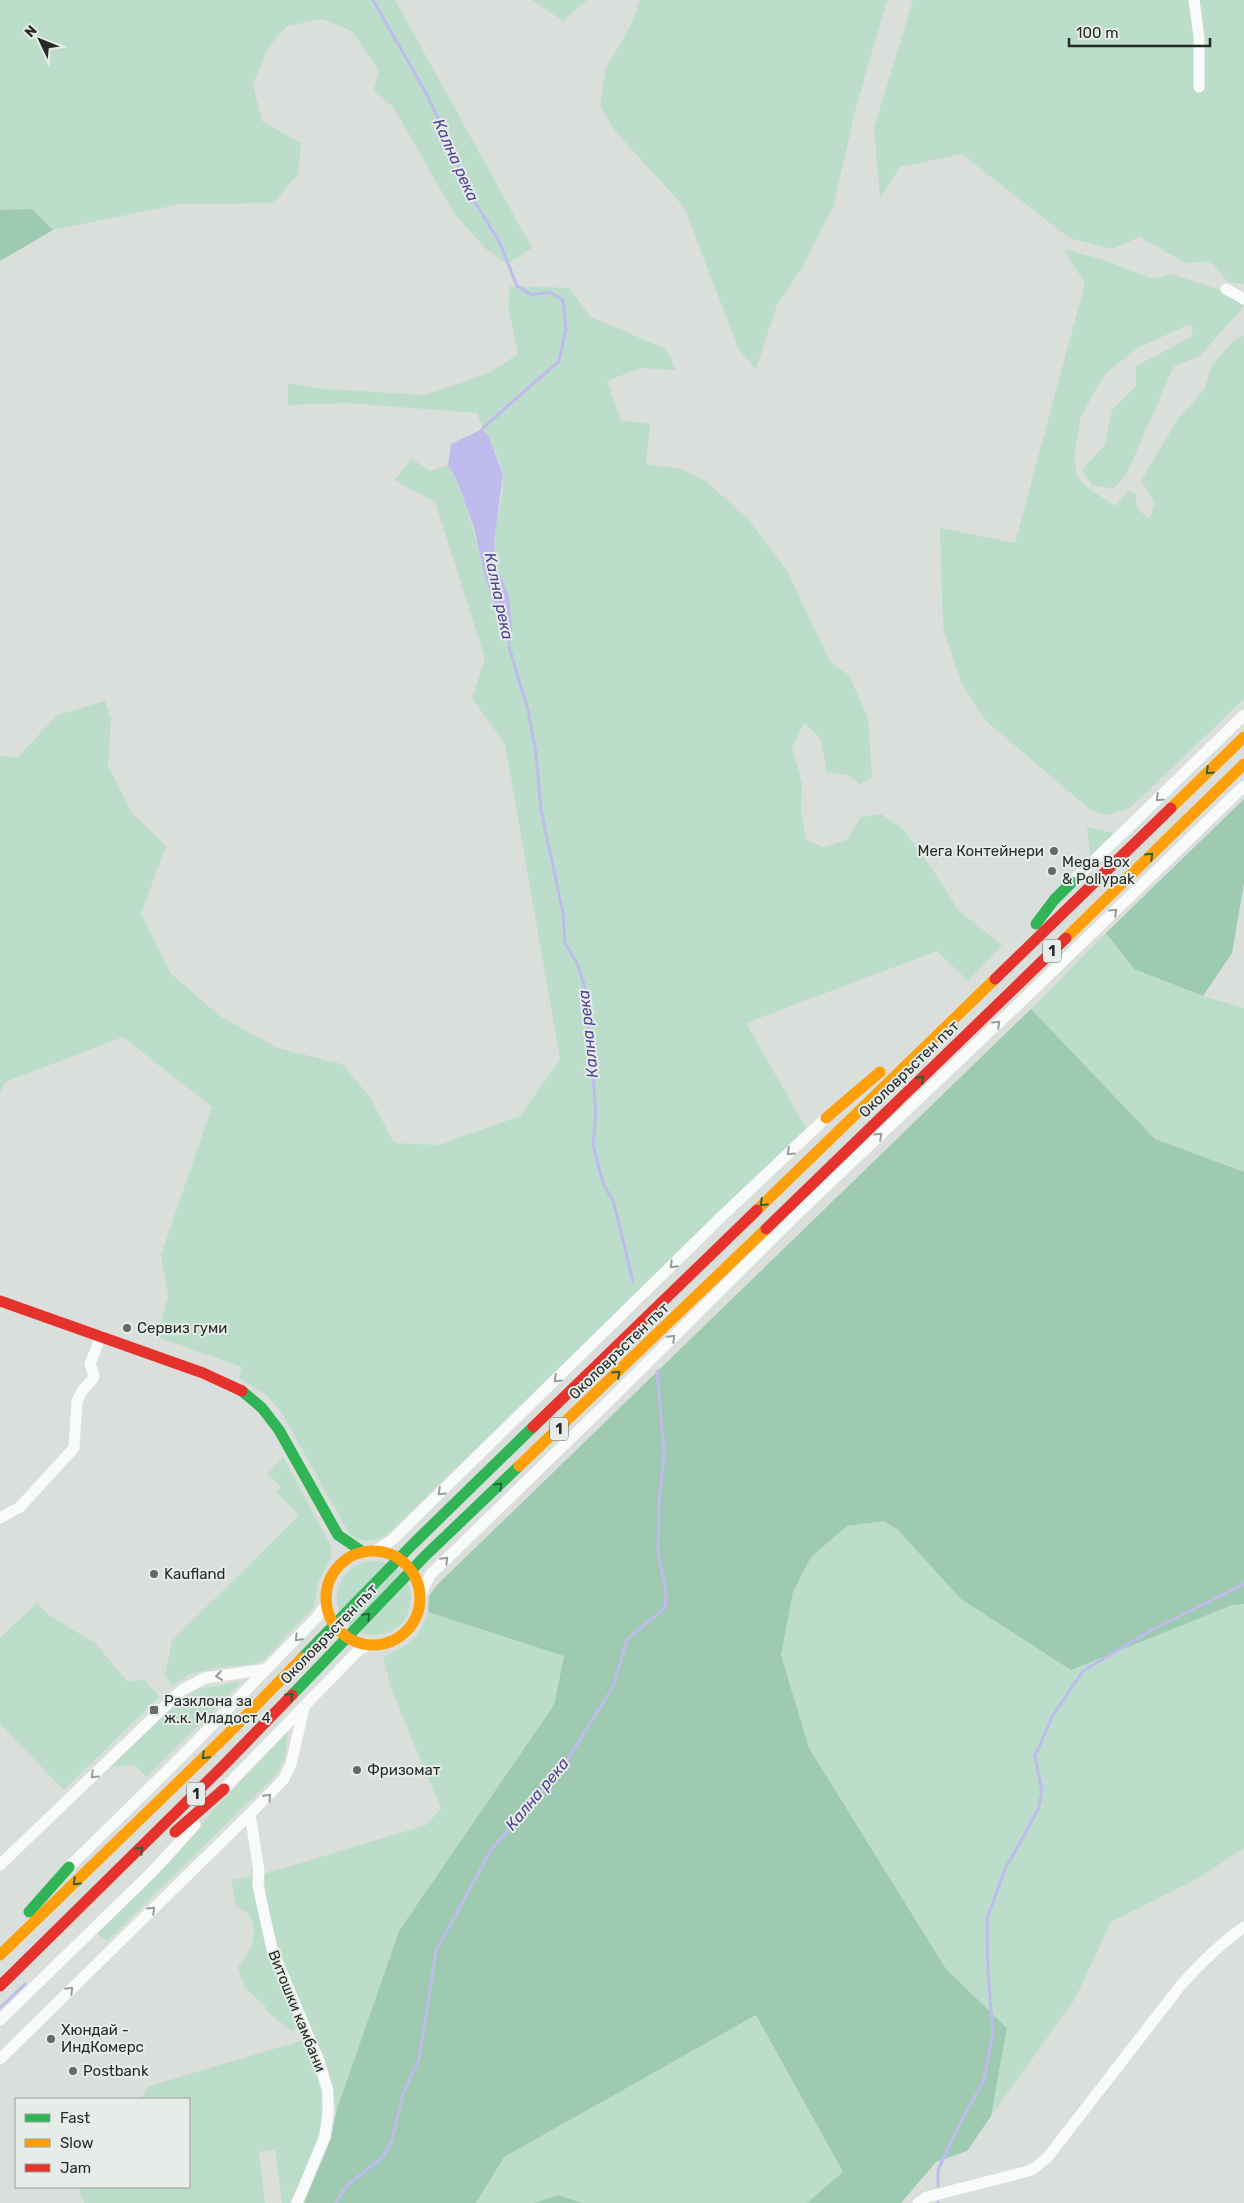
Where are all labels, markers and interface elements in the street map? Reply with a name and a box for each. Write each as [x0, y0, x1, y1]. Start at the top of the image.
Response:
north arrow [15, 15, 65, 65]
scale bar [1069, 15, 1210, 47]
text: N [21, 22, 41, 41]
text: 100 m [1076, 24, 1118, 42]
water label: Кална река [429, 116, 483, 204]
water label: Кална река [481, 551, 517, 641]
one-way arrow [1206, 765, 1215, 774]
one-way arrow [1156, 792, 1165, 801]
place label: Мега Контейнери [918, 842, 1044, 860]
marker: Мега Контейнери [1048, 845, 1060, 857]
place label: Mega Box & Pollypak [1062, 853, 1135, 888]
one-way arrow [1144, 853, 1153, 862]
marker: Mega Box & Pollypak [1046, 865, 1058, 877]
one-way arrow [1109, 909, 1118, 918]
road number: 1 [1043, 939, 1061, 962]
water label: Кална река [574, 989, 602, 1079]
street label: Околовръстен път [855, 1017, 963, 1121]
one-way arrow [992, 1021, 1001, 1030]
one-way arrow [915, 1076, 924, 1085]
one-way arrow [873, 1133, 882, 1142]
one-way arrow [787, 1146, 796, 1155]
one-way arrow [760, 1197, 769, 1206]
one-way arrow [670, 1259, 679, 1268]
street label: Околовръстен път [565, 1299, 673, 1403]
place label: Сервиз гуми [137, 1319, 227, 1337]
marker: Сервиз гуми [121, 1322, 133, 1334]
one-way arrow [666, 1335, 675, 1344]
one-way arrow [611, 1371, 620, 1380]
one-way arrow [554, 1373, 563, 1382]
road number: 1 [550, 1418, 568, 1440]
one-way arrow [493, 1483, 502, 1492]
one-way arrow [438, 1487, 447, 1496]
one-way arrow [439, 1557, 448, 1566]
place label: Kaufland [164, 1565, 226, 1583]
marker: Kaufland [148, 1568, 160, 1580]
street label: Околовръстен път [277, 1580, 381, 1688]
one-way arrow [362, 1612, 371, 1621]
one-way arrow [295, 1632, 304, 1641]
one-way arrow [214, 1670, 222, 1681]
place label: Разклона за ж.к. Младост 4 [164, 1692, 271, 1727]
one-way arrow [284, 1693, 293, 1702]
marker: Разклона за ж.к. Младост 4 [148, 1704, 160, 1716]
one-way arrow [202, 1751, 211, 1760]
water label: Кална река [501, 1754, 573, 1834]
place label: Фризомат [367, 1761, 441, 1779]
marker: Фризомат [351, 1764, 363, 1776]
one-way arrow [90, 1769, 99, 1778]
road number: 1 [187, 1782, 205, 1806]
one-way arrow [262, 1793, 271, 1802]
one-way arrow [134, 1847, 143, 1856]
one-way arrow [73, 1876, 82, 1885]
one-way arrow [146, 1907, 155, 1916]
street label: Витошки камбани [264, 1947, 330, 2075]
one-way arrow [64, 1987, 73, 1996]
place label: Хюндай - ИндКомерс [61, 2021, 144, 2056]
marker: Хюндай - ИндКомерс [45, 2033, 57, 2045]
place label: Postbank [83, 2062, 149, 2080]
marker: Postbank [67, 2065, 79, 2077]
legend [15, 2098, 190, 2188]
text: Fast [60, 2109, 90, 2127]
text: Slow [60, 2134, 93, 2152]
text: Jam [60, 2159, 91, 2177]

